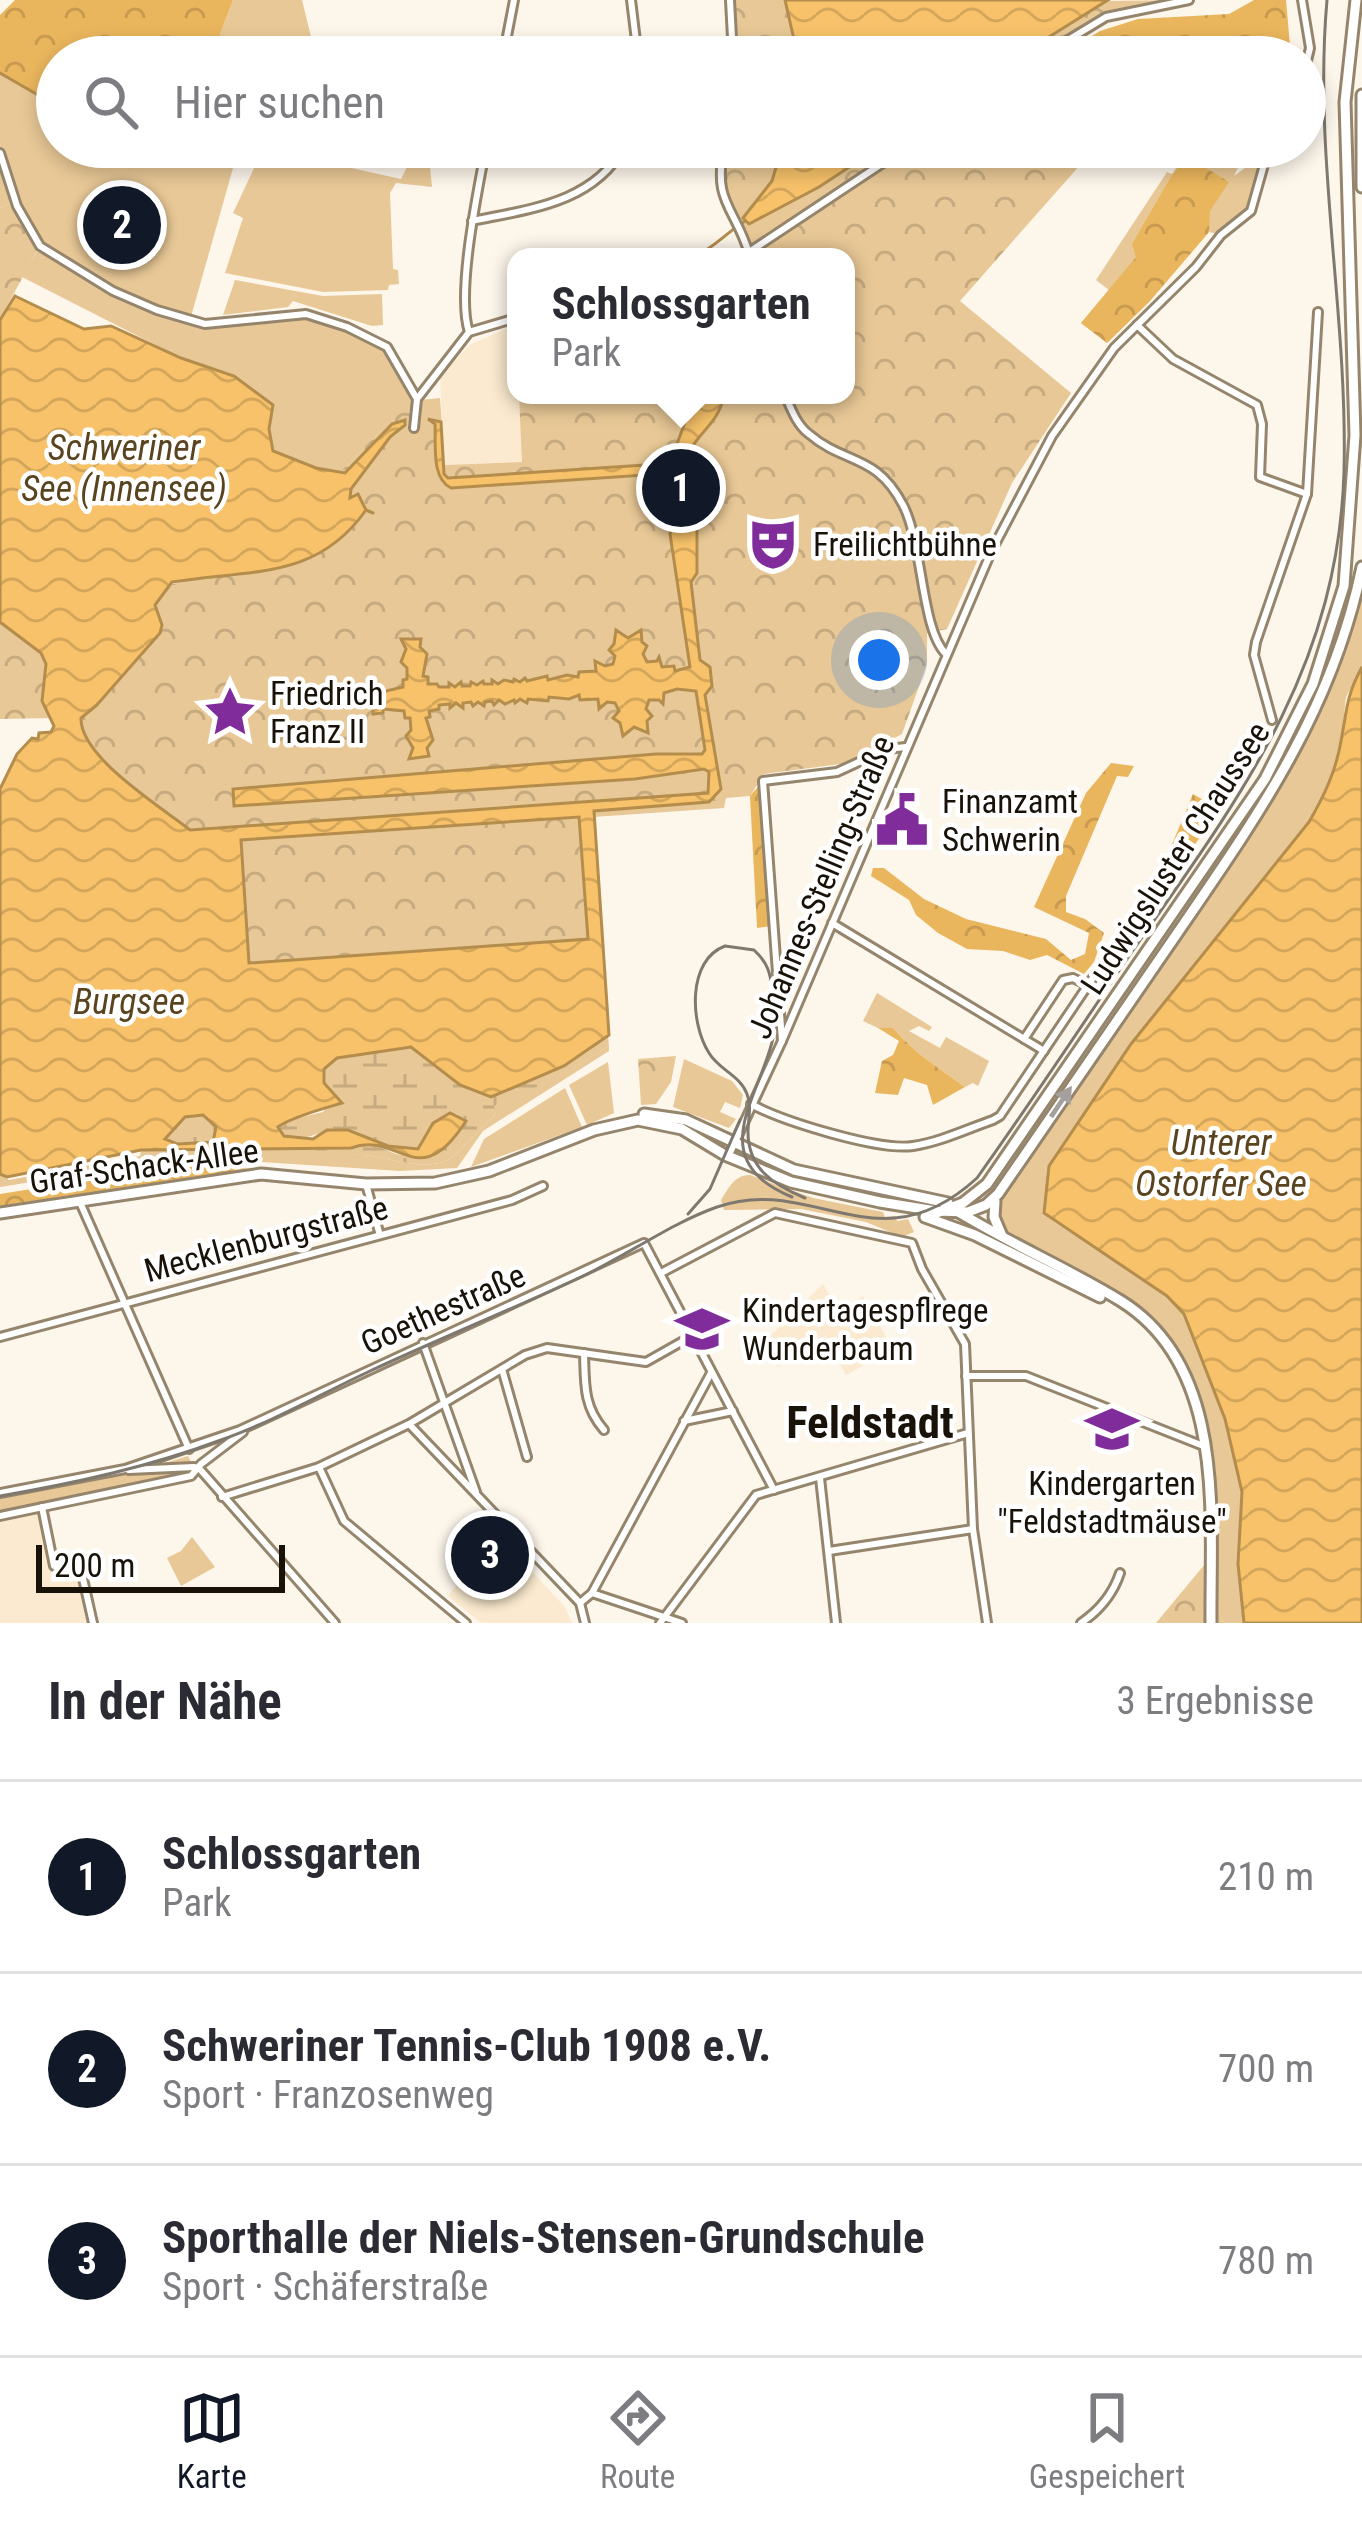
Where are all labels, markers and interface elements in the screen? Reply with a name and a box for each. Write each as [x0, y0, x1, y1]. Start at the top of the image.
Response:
search box [36, 36, 1326, 168]
icon: search [78, 69, 144, 135]
text: Hier suchen [174, 76, 385, 129]
pin: 2 [83, 180, 161, 270]
popup [507, 248, 855, 404]
text: Schlossgarten [551, 277, 811, 330]
text: Park [551, 330, 621, 376]
water label: Schweriner See (Innensee) [21, 427, 227, 510]
pin: 1 [642, 443, 720, 533]
theatre icon: Freilichtbühne [744, 515, 802, 573]
place label: Freilichtbühne [813, 525, 997, 564]
your location [849, 630, 909, 690]
place label: Friedrich Franz II [270, 674, 384, 751]
place icon: Friedrich Franz II [201, 683, 259, 741]
street label: Ludwigsluster Chaussee [1072, 715, 1278, 1001]
street label: Johannes-Stelling-Straße [740, 730, 902, 1044]
place label: Finanzamt Schwerin [942, 782, 1078, 859]
public building icon: Finanzamt Schwerin [873, 791, 931, 849]
water label: Burgsee [73, 981, 185, 1023]
one-way arrow [1049, 1086, 1072, 1118]
water label: Unterer Ostorfer See [1135, 1122, 1307, 1205]
street label: Graf-Schack-Allee [27, 1131, 261, 1201]
street label: Mecklenburgstraße [140, 1188, 392, 1290]
street label: Goethestraße [355, 1256, 531, 1362]
place label: Kindertagespflrege Wunderbaum [742, 1291, 989, 1368]
school or university icon: Kindertagespflrege Wunderbaum [673, 1300, 731, 1358]
district label: Feldstadt [786, 1396, 954, 1449]
school or university icon: Kindergarten "Feldstadtmäuse" [1083, 1400, 1141, 1458]
place label: Kindergarten "Feldstadtmäuse" [997, 1464, 1227, 1541]
pin: 3 [451, 1510, 529, 1600]
scale bar [36, 1539, 285, 1592]
text: 200 m [54, 1546, 135, 1585]
text: In der Nähe [48, 1672, 282, 1731]
text: 3 Ergebnisse [1116, 1678, 1314, 1724]
text: Schlossgarten [162, 1827, 421, 1880]
text: 1 [77, 1854, 97, 1900]
text: 210 m [1218, 1854, 1314, 1900]
text: Park [162, 1880, 232, 1926]
text: Schweriner Tennis-Club 1908 e.V. [162, 2019, 771, 2072]
text: 2 [77, 2046, 97, 2092]
text: 700 m [1218, 2046, 1314, 2092]
text: Sport · Franzosenweg [162, 2072, 494, 2118]
text: Sporthalle der Niels-Stensen-Grundschule [162, 2211, 924, 2264]
text: 3 [77, 2238, 97, 2284]
text: 780 m [1218, 2238, 1314, 2284]
text: Sport · Schäferstraße [162, 2264, 488, 2310]
tab: Karte [177, 2385, 247, 2496]
tab: Route [600, 2385, 675, 2496]
tab: Gespeichert [1029, 2385, 1185, 2496]

